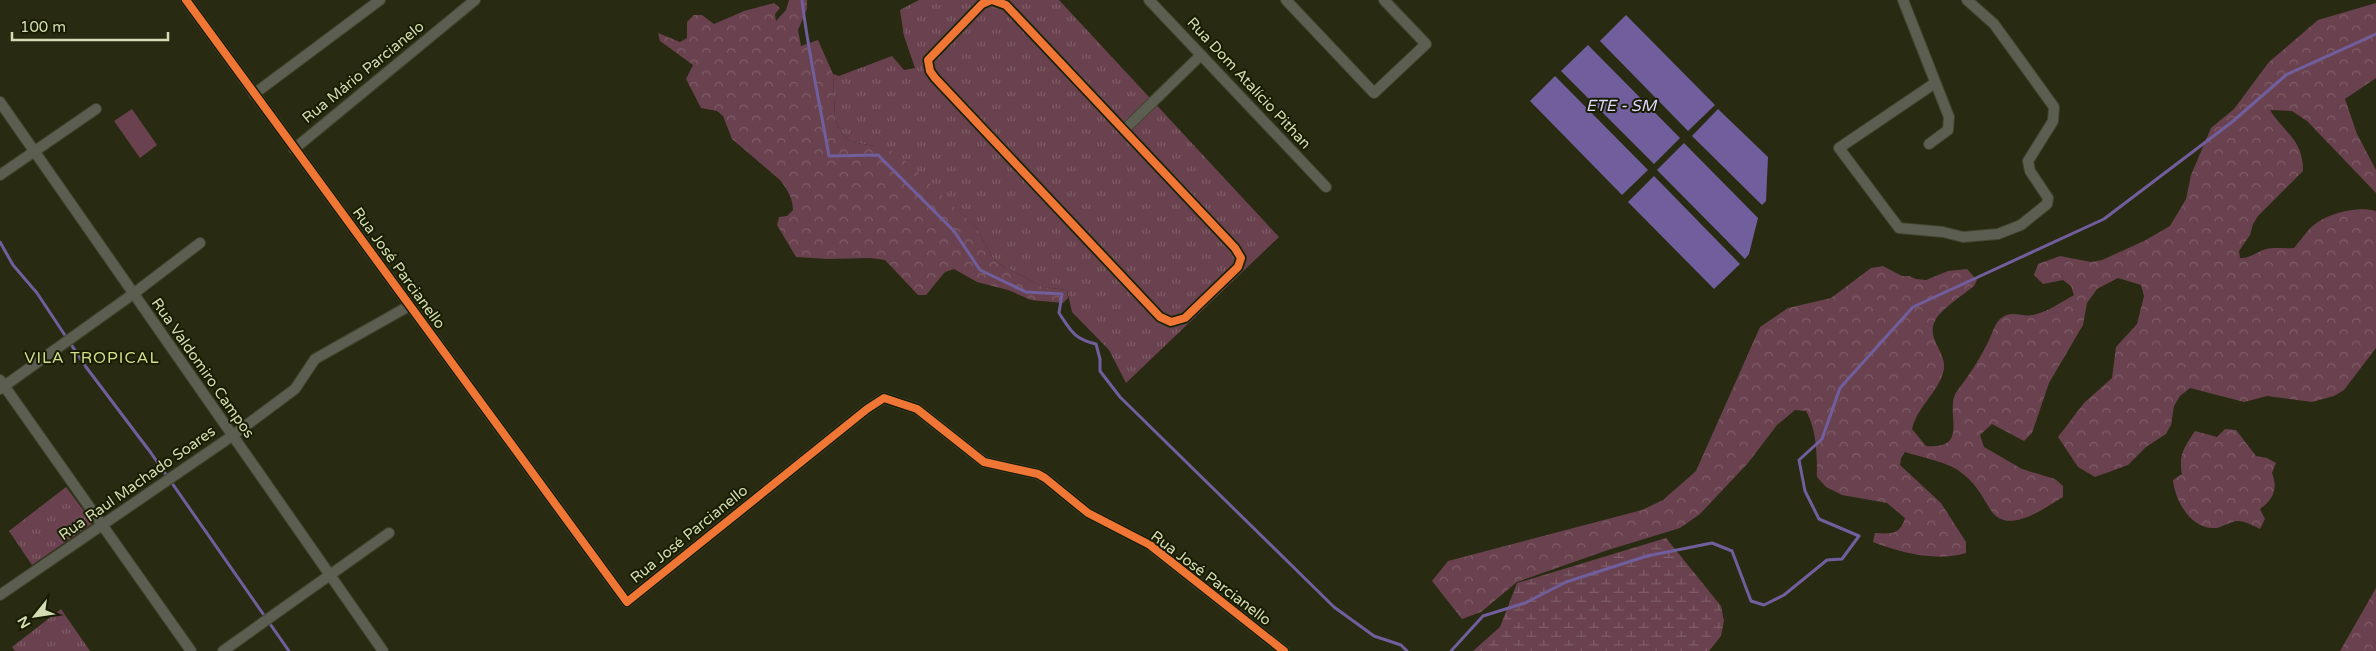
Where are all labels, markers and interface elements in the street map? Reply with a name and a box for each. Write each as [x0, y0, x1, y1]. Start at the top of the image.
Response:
scale bar [12, 10, 169, 42]
street label: Rua Dom Atalício Pithan [1183, 13, 1315, 153]
street label: Rua Mário Parcianelo [298, 17, 428, 127]
text: 100 m [20, 18, 66, 36]
water label: ETE - SM [1586, 96, 1658, 116]
street label: Rua José Parcianello [349, 204, 449, 332]
street label: Rua Valdomiro Campos [148, 294, 258, 442]
district label: VILA TROPICAL [24, 348, 160, 368]
street label: Rua Raul Machado Soares [55, 422, 219, 544]
street label: Rua José Parcianello [627, 481, 751, 587]
street label: Rua José Parcianello [1147, 527, 1275, 629]
north arrow [10, 591, 60, 641]
text: N [14, 613, 34, 631]

